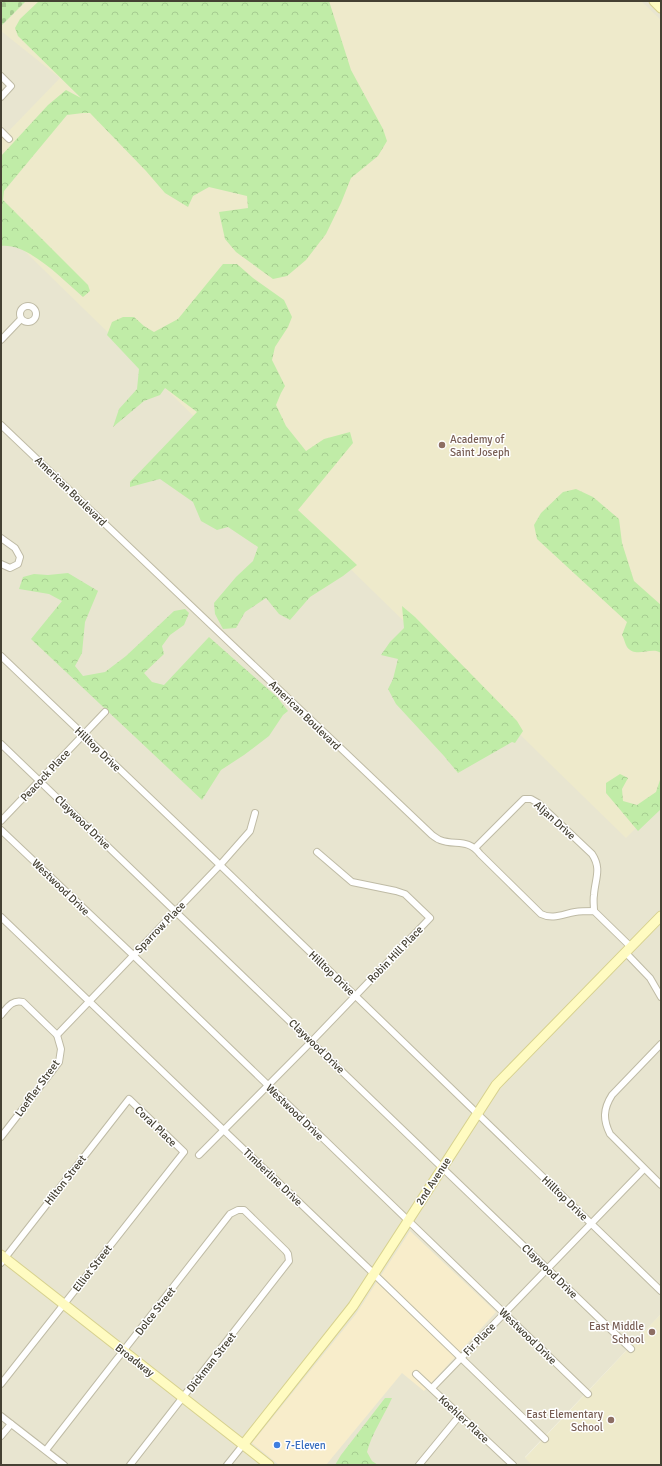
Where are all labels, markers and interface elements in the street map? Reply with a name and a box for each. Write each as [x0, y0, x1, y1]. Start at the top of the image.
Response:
place label: Academy of Saint Joseph [450, 433, 510, 459]
marker: Academy of Saint Joseph [437, 440, 447, 450]
street label: American Boulevard [32, 454, 109, 529]
street label: American Boulevard [266, 678, 343, 753]
street label: Hilltop Drive [72, 724, 123, 774]
street label: Peacock Place [18, 747, 73, 804]
street label: Claywood Drive [52, 792, 113, 852]
street label: Aljan Drive [531, 798, 578, 842]
street label: Westwood Drive [29, 857, 92, 918]
street label: Sparrow Place [132, 899, 188, 956]
street label: Robin Hill Place [365, 923, 426, 986]
street label: Hilltop Drive [306, 948, 357, 998]
street label: Claywood Drive [286, 1016, 347, 1076]
street label: Loeffler Street [12, 1057, 63, 1119]
street label: Westwood Drive [263, 1082, 326, 1143]
street label: Coral Place [132, 1103, 179, 1149]
street label: Timberline Drive [240, 1146, 305, 1209]
street label: Hilton Street [42, 1153, 89, 1208]
street label: 2nd Avenue [413, 1155, 454, 1208]
street label: Hilltop Drive [539, 1173, 590, 1223]
street label: Claywood Drive [519, 1241, 580, 1301]
street label: Elliot Street [70, 1242, 115, 1294]
street label: Dolce Street [133, 1284, 178, 1338]
street label: Westwood Drive [496, 1306, 559, 1367]
street label: Fir Place [460, 1320, 498, 1359]
place label: East Middle School [589, 1320, 644, 1346]
marker: East Middle School [647, 1327, 657, 1337]
street label: Dickman Street [184, 1330, 239, 1395]
street label: Broadway [113, 1341, 157, 1380]
street label: Koehler Place [436, 1393, 492, 1446]
place label: East Elementary School [526, 1408, 604, 1434]
marker: East Elementary School [606, 1415, 616, 1425]
place label: 7-Eleven [285, 1439, 326, 1452]
marker: 7-Eleven [272, 1440, 282, 1450]

